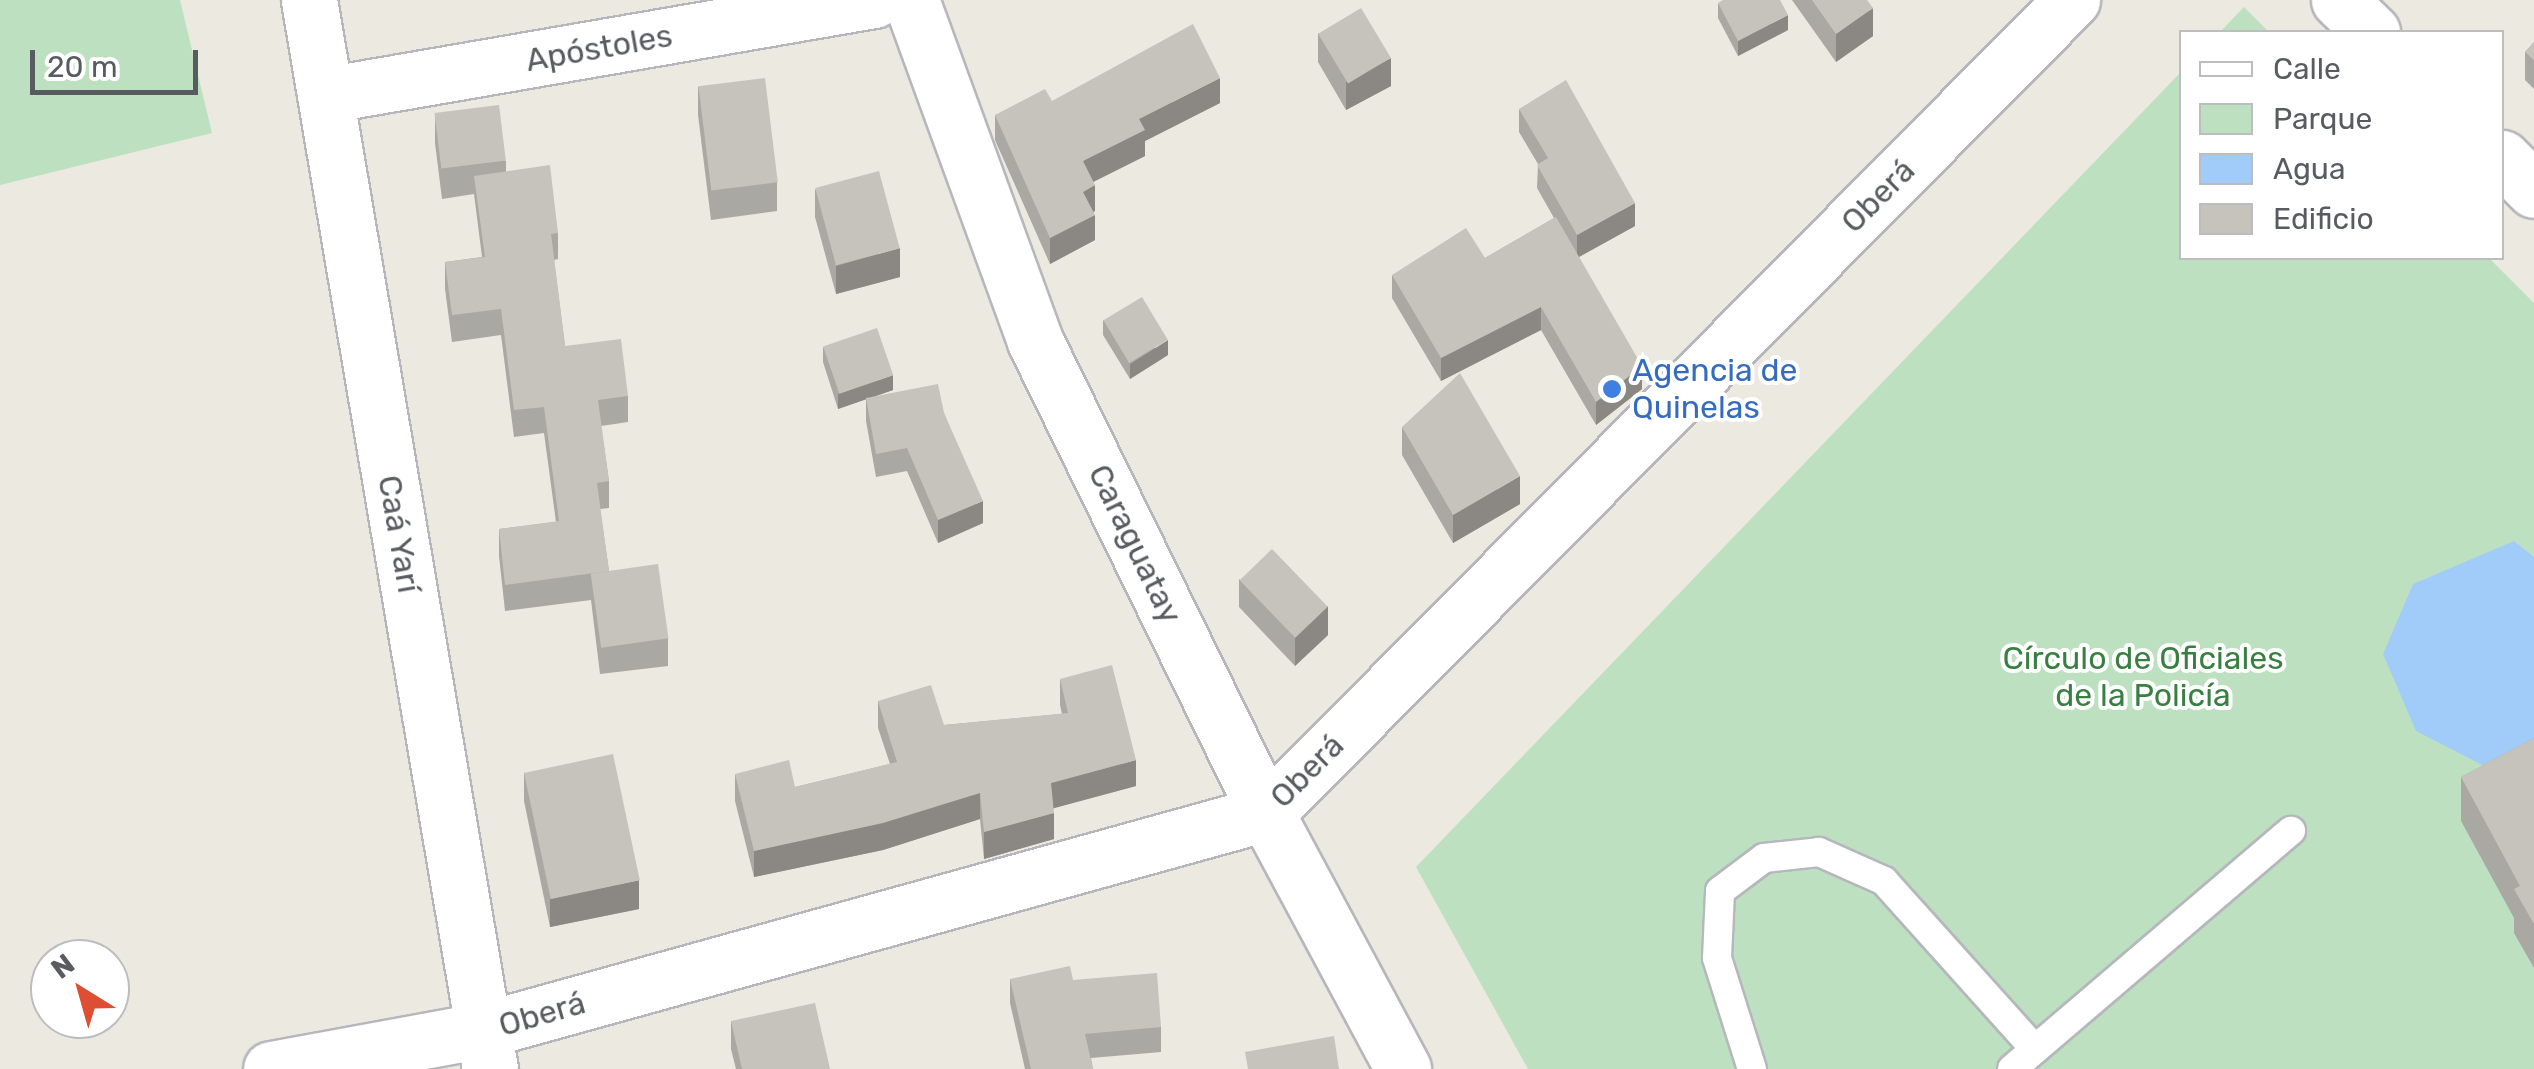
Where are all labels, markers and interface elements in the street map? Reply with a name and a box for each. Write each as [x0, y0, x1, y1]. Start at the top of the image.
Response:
street label: Apóstoles [523, 16, 675, 80]
scale bar [35, 30, 202, 92]
legend [2179, 30, 2504, 260]
text: 20 m [47, 49, 118, 85]
text: Calle [2273, 51, 2341, 87]
text: Parque [2273, 101, 2372, 137]
street label: Oberá [1833, 151, 1923, 241]
text: Agua [2273, 151, 2345, 187]
text: Edificio [2273, 201, 2374, 237]
place label: Agencia de Quinelas [1632, 352, 1798, 427]
marker: Agencia de Quinelas [1601, 378, 1623, 400]
street label: Caraguatay [1080, 458, 1190, 630]
street label: Caá Yarí [370, 472, 428, 596]
park label: Círculo de Oficiales de la Policía [2003, 640, 2283, 715]
street label: Oberá [1262, 726, 1352, 816]
north arrow [30, 939, 130, 1039]
text: N [45, 947, 81, 985]
street label: Oberá [494, 983, 590, 1045]

